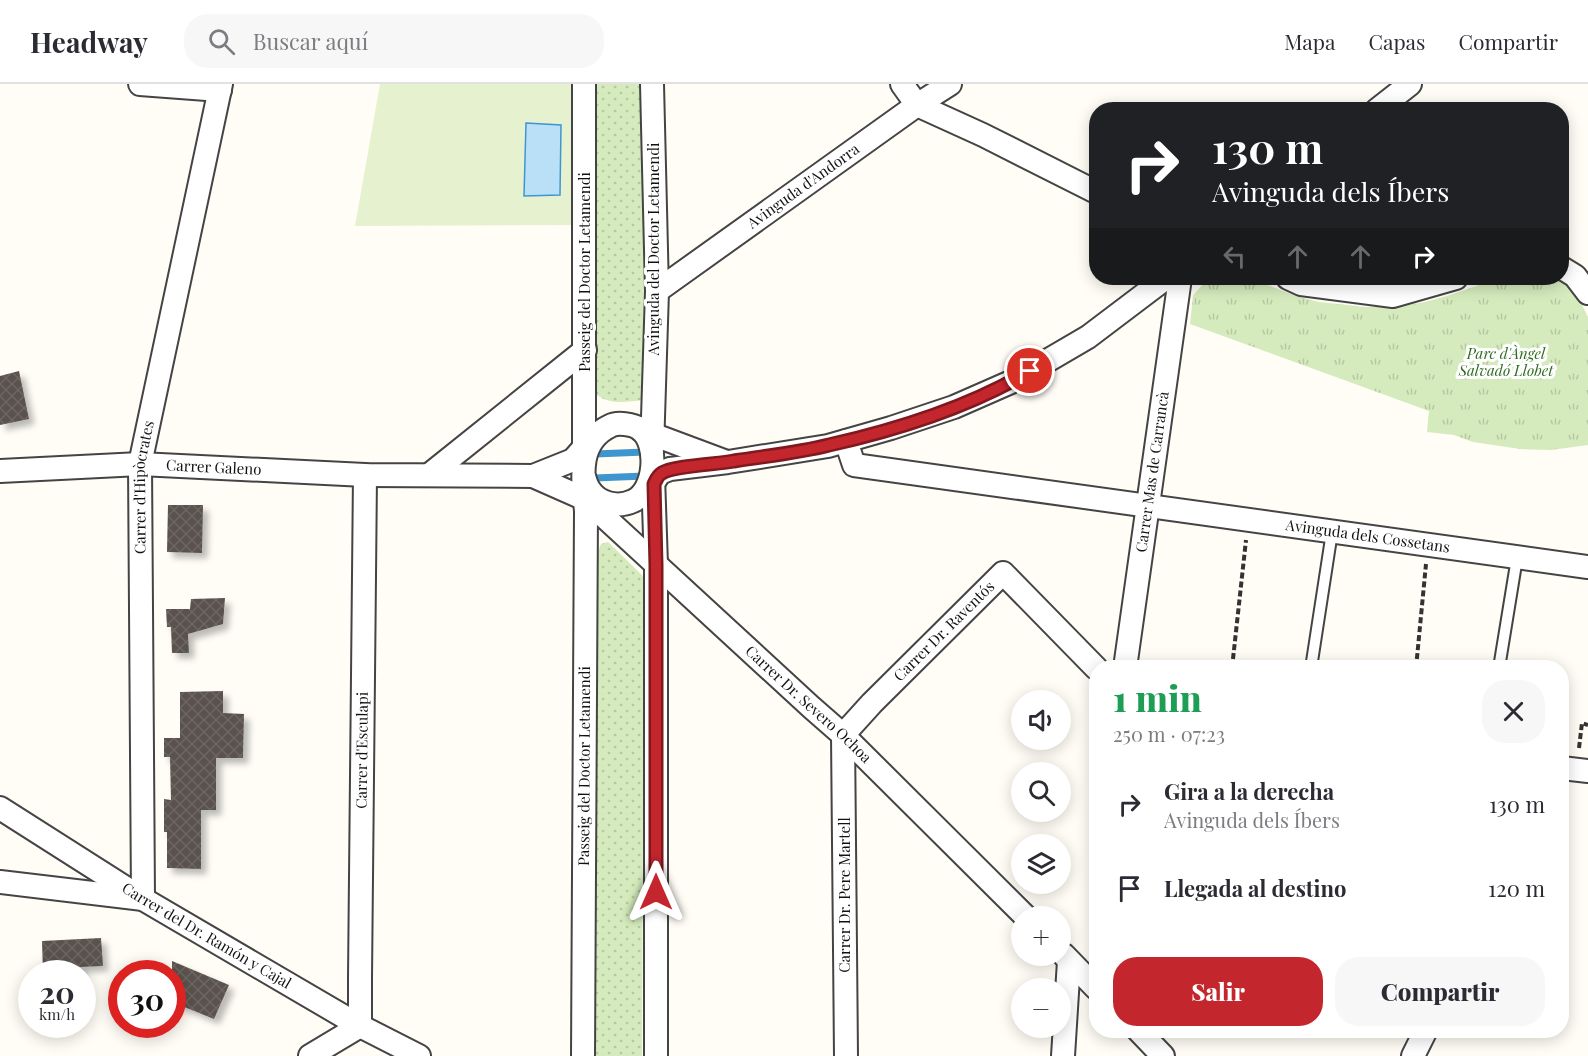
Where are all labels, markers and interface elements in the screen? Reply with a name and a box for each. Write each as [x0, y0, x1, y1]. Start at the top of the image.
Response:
search box [184, 14, 604, 68]
text: Headway [30, 23, 148, 60]
icon: search [205, 25, 238, 58]
text: Buscar aquí [253, 26, 368, 56]
text: Mapa [1284, 27, 1336, 55]
text: Capas [1369, 27, 1425, 55]
text: Compartir [1458, 27, 1558, 55]
text: 130 m [1212, 119, 1323, 175]
icon: right [1113, 126, 1191, 204]
street label: Avinguda d'Andorra [742, 138, 863, 233]
street label: Avinguda del Doctor Letamendi [643, 142, 663, 356]
street label: Passeig del Doctor Letamendi [574, 172, 594, 372]
text: Avinguda dels Íbers [1212, 173, 1449, 209]
icon: left [1218, 240, 1251, 273]
icon: ahead [1281, 240, 1314, 273]
icon: ahead [1344, 240, 1377, 273]
icon: right [1407, 240, 1440, 273]
park label: Parc d'Àngel Salvadó Llobet [1458, 343, 1554, 380]
pin [1004, 345, 1055, 396]
icon: arrive [1013, 354, 1046, 387]
street label: Carrer Mas de Carrancà [1130, 390, 1173, 553]
street label: Carrer d'Hipòcrates [129, 419, 158, 554]
street label: Carrer Galeno [166, 454, 262, 479]
street label: Avinguda dels Cossetans [1284, 514, 1451, 557]
street label: Carrer Dr. Raventós [889, 576, 998, 685]
street label: Carrer Dr. Severo Ochoa [741, 641, 877, 767]
street label: Passeig del Doctor Letamendi [573, 665, 594, 866]
text: 1 min [1113, 673, 1202, 721]
button: close [1482, 680, 1545, 743]
map controls [1011, 690, 1071, 1038]
button: sound [1011, 690, 1071, 750]
street label: Carrer d'Esculapi [351, 691, 372, 809]
text: 250 m · 07:23 [1113, 720, 1225, 747]
button: search [1011, 762, 1071, 822]
text: Gira a la derecha [1164, 776, 1334, 806]
icon: right [1113, 788, 1146, 821]
text: 130 m [1489, 789, 1545, 819]
text: Avinguda dels Íbers [1164, 806, 1340, 833]
street label: Carrer Dr. Pere Martell [834, 817, 854, 973]
button: layers [1011, 834, 1071, 894]
position arrow [624, 860, 688, 924]
icon: arrive [1113, 872, 1146, 905]
text: Llegada al destino [1164, 873, 1346, 903]
text: 120 m [1488, 873, 1545, 903]
street label: Carrer del Dr. Ramón y Cajal [119, 877, 295, 993]
button: + [1011, 906, 1071, 966]
button: Salir [1113, 957, 1323, 1026]
button: Compartir [1335, 957, 1545, 1026]
speed limit sign: 30 [108, 960, 186, 1038]
text: 20 [39, 972, 75, 1012]
button: − [1011, 978, 1071, 1038]
text: km/h [39, 1004, 75, 1024]

